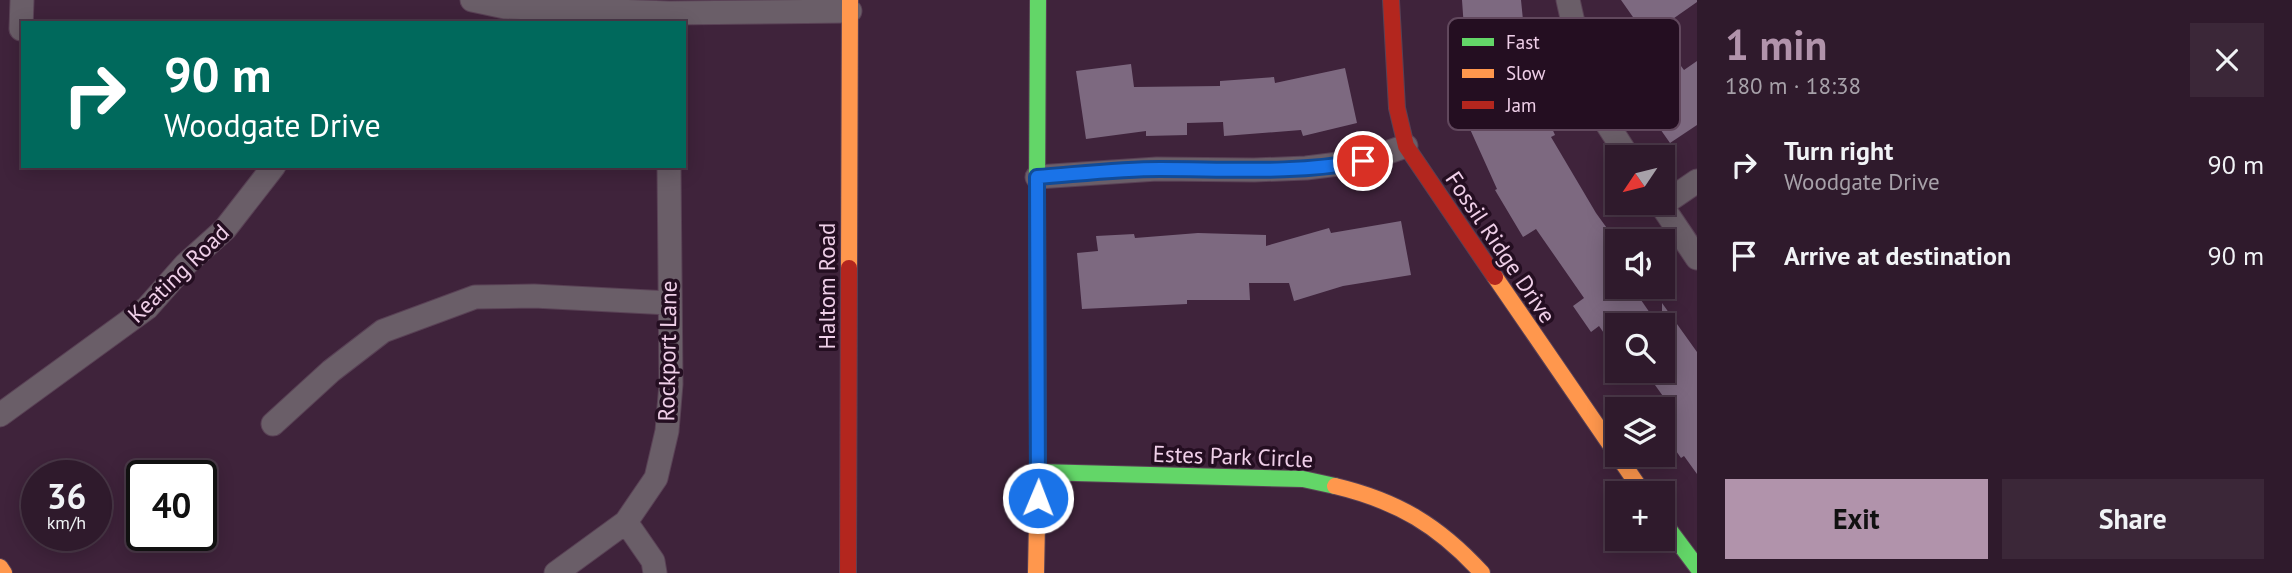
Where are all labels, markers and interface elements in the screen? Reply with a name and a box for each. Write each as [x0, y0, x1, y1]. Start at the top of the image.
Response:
text: 1 min [1725, 17, 1827, 72]
legend [1448, 18, 1680, 130]
button: close [2190, 23, 2264, 97]
text: Fast [1506, 30, 1540, 54]
text: 90 m [164, 42, 271, 106]
icon: right [49, 49, 140, 140]
text: Slow [1506, 61, 1546, 85]
text: 180 m · 18:38 [1725, 71, 1861, 100]
text: Jam [1505, 93, 1536, 117]
text: Woodgate Drive [164, 104, 381, 146]
pin [1333, 131, 1393, 191]
text: Turn right [1784, 134, 1893, 167]
icon: arrive [1344, 142, 1382, 180]
north arrow [1605, 145, 1675, 215]
map controls [1605, 145, 1675, 551]
icon: right [1725, 146, 1763, 184]
text: 90 m [2208, 148, 2264, 181]
street label: Fossil Ridge Drive [1440, 166, 1562, 328]
text: Woodgate Drive [1784, 167, 1940, 196]
street label: Keating Road [121, 218, 235, 328]
street label: Haltom Road [812, 223, 841, 349]
button: sound [1605, 229, 1675, 299]
icon: arrive [1725, 237, 1763, 275]
text: Arrive at destination [1784, 239, 2011, 272]
text: 90 m [2208, 239, 2264, 272]
street label: Rockport Lane [651, 280, 683, 422]
button: search [1605, 313, 1675, 383]
button: layers [1605, 397, 1675, 467]
street label: Estes Park Circle [1152, 439, 1314, 473]
speed limit sign: 40 [126, 460, 217, 551]
position arrow [1001, 461, 1075, 535]
text: 36 [47, 473, 86, 519]
button: Exit [1725, 479, 1988, 559]
button: Share [2002, 479, 2264, 559]
button: + [1605, 481, 1675, 551]
text: km/h [47, 511, 86, 534]

